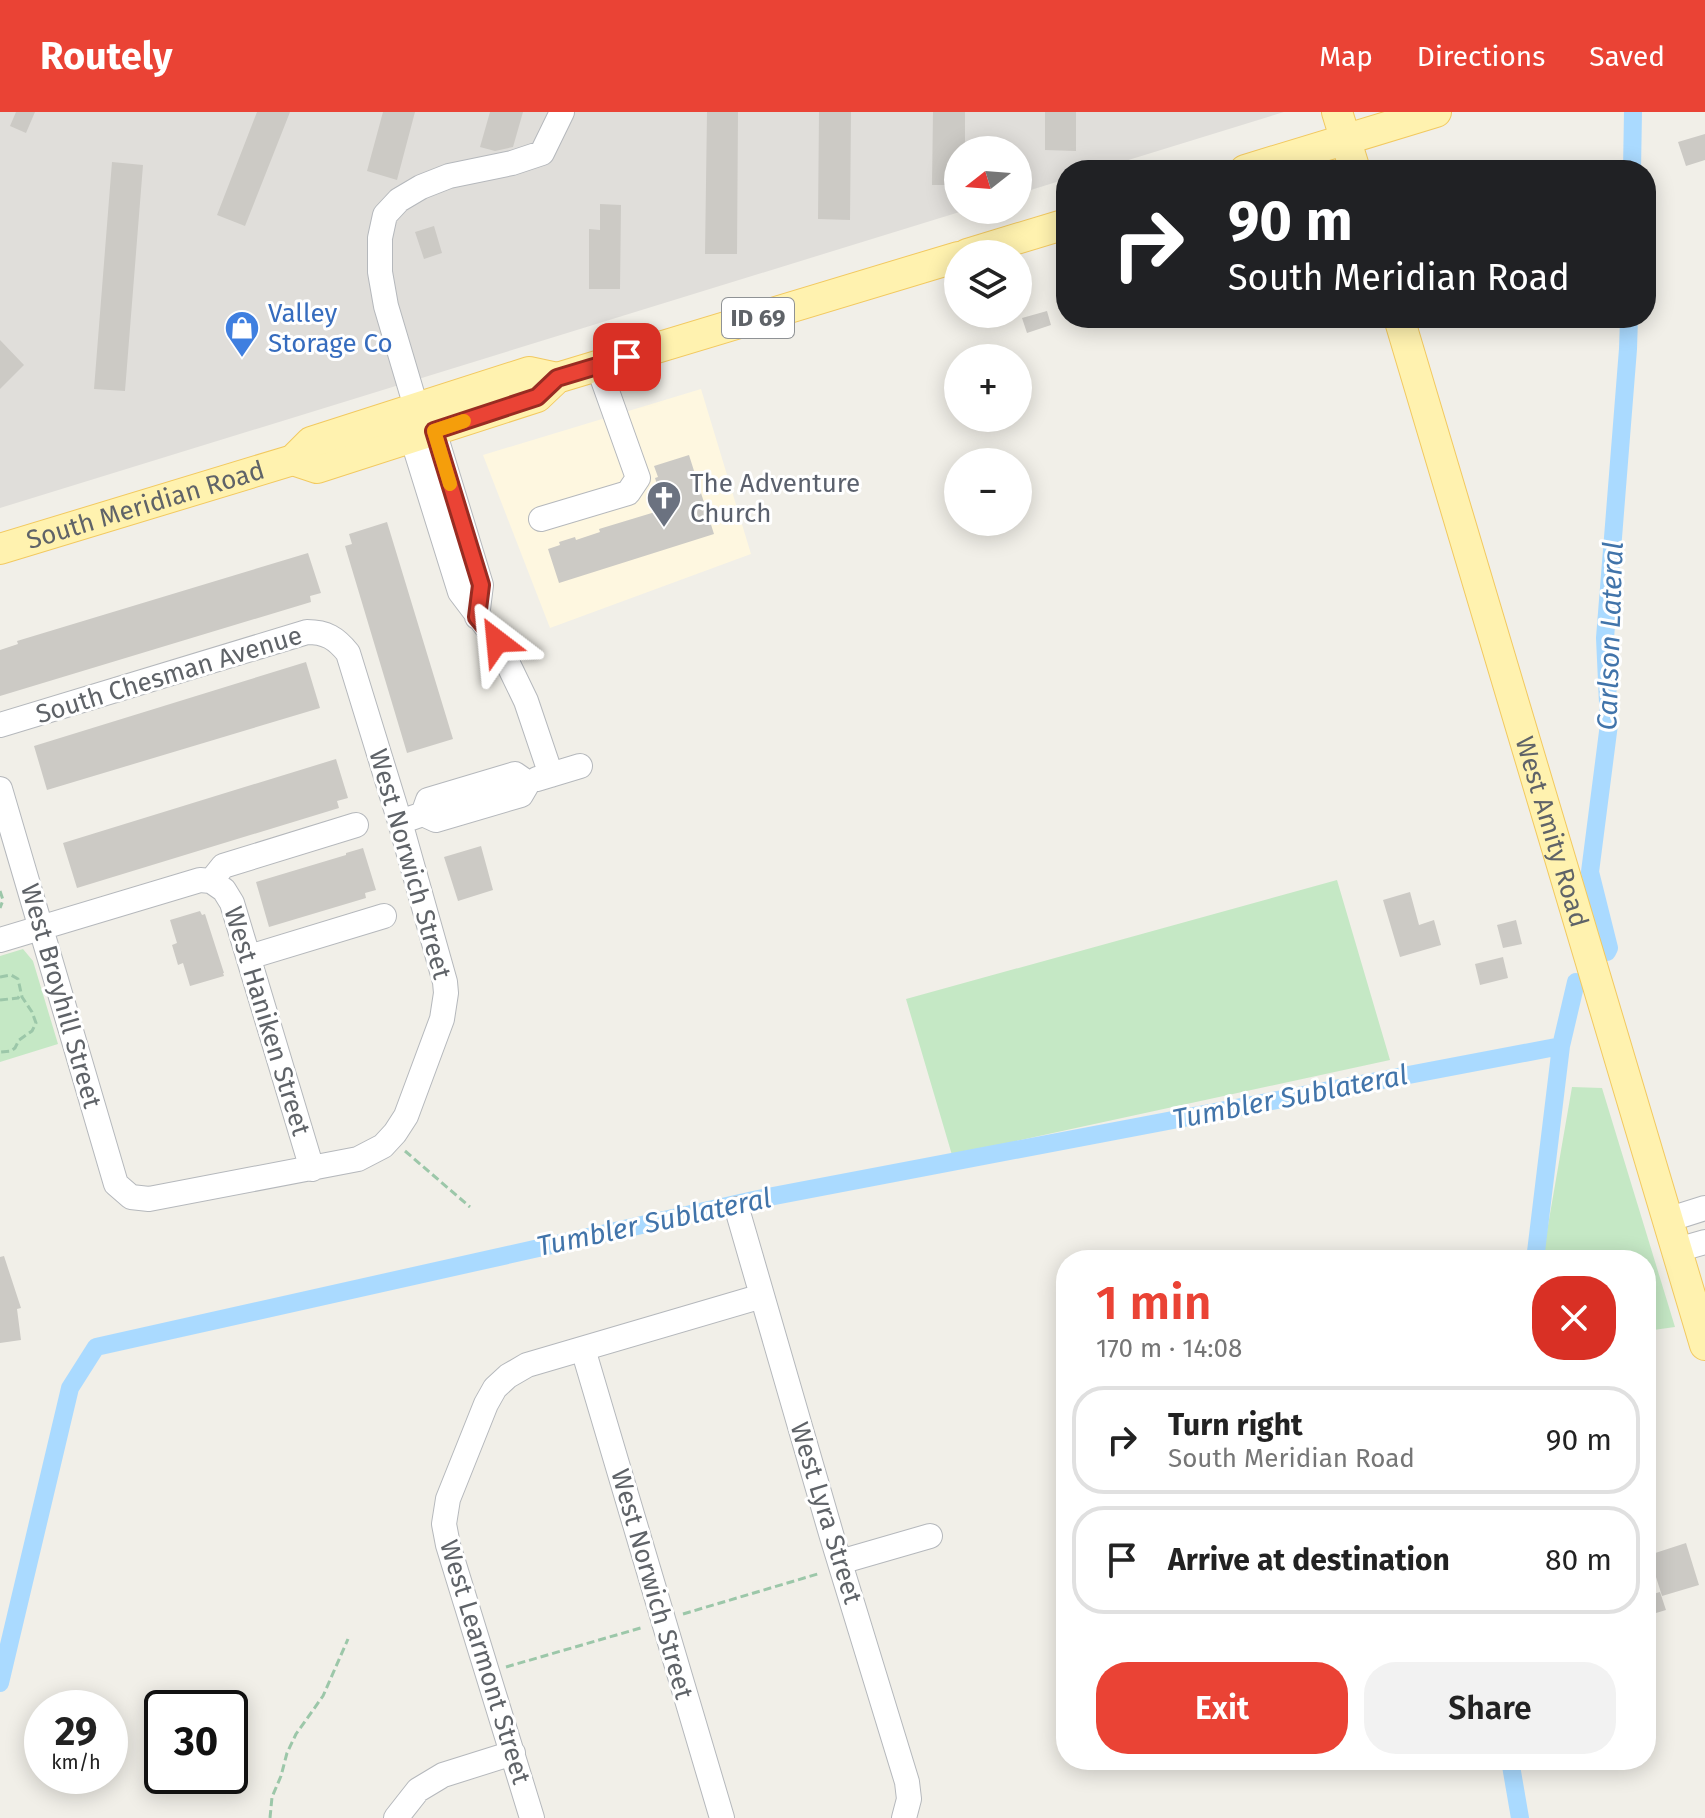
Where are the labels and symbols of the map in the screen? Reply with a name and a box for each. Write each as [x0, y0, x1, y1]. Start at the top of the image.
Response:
north arrow [944, 136, 1032, 224]
place label: Valley Storage Co [268, 298, 393, 359]
road number: ID 69 [722, 298, 794, 338]
shop icon: Valley Storage Co [223, 309, 261, 359]
pin [593, 323, 661, 391]
street label: South Meridian Road [23, 454, 268, 556]
place label: The Adventure Church [690, 468, 860, 529]
church icon: The Adventure Church [645, 479, 683, 529]
water label: Carlson Lateral [1590, 541, 1630, 731]
position arrow [455, 599, 539, 683]
street label: South Chesman Avenue [32, 620, 306, 730]
street label: West Amity Road [1509, 733, 1595, 931]
street label: West Norwich Street [362, 745, 458, 983]
street label: West Broyhill Street [14, 880, 108, 1112]
street label: West Haniken Street [217, 903, 317, 1140]
water label: Tumbler Sublateral [1170, 1058, 1410, 1136]
water label: Tumbler Sublateral [534, 1181, 774, 1263]
street label: West Lyra Street [784, 1418, 869, 1608]
street label: West Norwich Street [604, 1465, 700, 1703]
street label: West Learmont Street [433, 1536, 537, 1788]
speed limit sign: 30 [144, 1690, 248, 1794]

